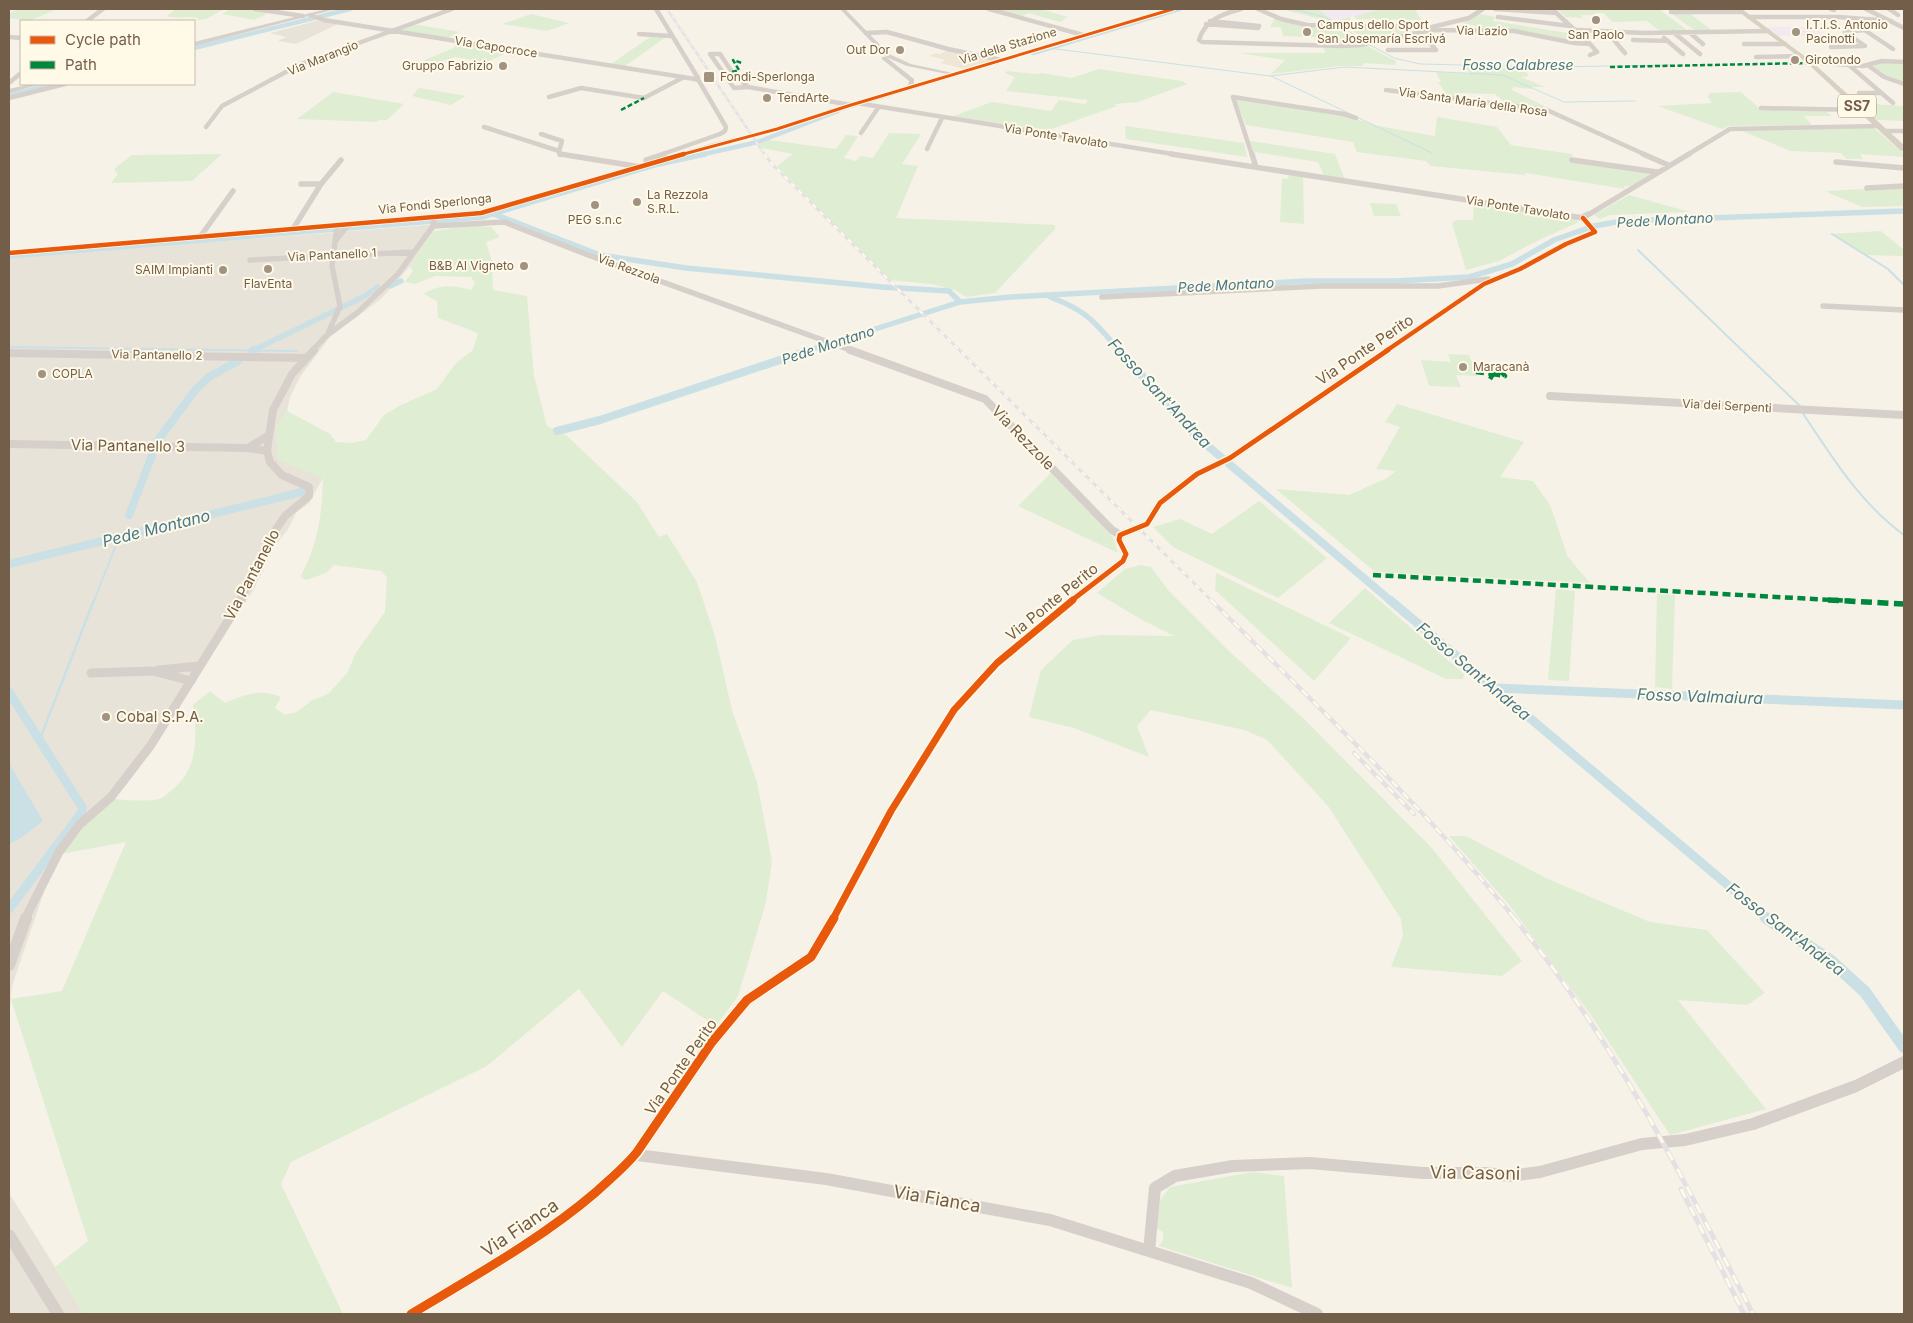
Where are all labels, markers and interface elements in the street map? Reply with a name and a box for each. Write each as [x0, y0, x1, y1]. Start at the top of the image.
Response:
marker: San Paolo [1590, 14, 1602, 26]
place label: Campus dello Sport San Josemaría Escrivá [1317, 17, 1446, 46]
place label: I.T.I.S. Antonio Pacinotti [1806, 17, 1888, 46]
legend [20, 20, 195, 85]
street label: Via Lazio [1456, 23, 1508, 38]
street label: Via della Stazione [957, 24, 1058, 67]
marker: Campus dello Sport San Josemaría Escrivá [1301, 26, 1313, 38]
marker: I.T.I.S. Antonio Pacinotti [1790, 26, 1802, 38]
place label: San Paolo [1568, 27, 1624, 42]
text: Cycle path [65, 30, 141, 49]
street label: Via Capocroce [454, 33, 539, 60]
street label: Via Marangio [285, 37, 360, 78]
place label: Out Dor [846, 42, 890, 57]
marker: Out Dor [894, 44, 906, 56]
place label: Girotondo [1805, 52, 1861, 67]
marker: Girotondo [1789, 54, 1801, 66]
text: Path [65, 55, 97, 74]
water label: Fosso Calabrese [1462, 56, 1574, 73]
place label: Gruppo Fabrizio [402, 58, 493, 73]
marker: Gruppo Fabrizio [497, 60, 509, 72]
place label: Fondi-Sperlonga [720, 69, 815, 84]
marker: Fondi-Sperlonga [702, 70, 716, 84]
street label: Via Santa Maria della Rosa [1398, 84, 1549, 119]
place label: TendArte [777, 90, 829, 105]
marker: TendArte [761, 92, 773, 104]
road number: SS7 [1838, 94, 1876, 118]
street label: Via Ponte Tavolato [1003, 120, 1109, 151]
place label: La Rezzola S.R.L. [647, 187, 708, 216]
street label: Via Fondi Sperlonga [378, 190, 492, 217]
street label: Via Ponte Tavolato [1465, 192, 1571, 223]
marker: La Rezzola S.R.L. [631, 196, 643, 208]
marker: PEG s.n.c [589, 199, 601, 211]
water label: Pede Montano [1616, 208, 1714, 231]
place label: PEG s.n.c [568, 212, 622, 227]
street label: Via Pantanello 1 [287, 245, 377, 264]
street label: Via Rezzola [596, 250, 663, 287]
place label: B&B Al Vigneto [429, 258, 514, 273]
marker: B&B Al Vigneto [518, 260, 530, 272]
place label: SAIM Impianti [135, 262, 213, 277]
marker: FlavEnta [262, 263, 274, 275]
marker: SAIM Impianti [217, 264, 229, 276]
water label: Pede Montano [1177, 273, 1275, 296]
place label: FlavEnta [244, 276, 292, 291]
street label: Via Ponte Perito [1312, 310, 1417, 389]
water label: Pede Montano [779, 322, 876, 368]
water label: Fosso Sant'Andrea [1104, 334, 1216, 452]
street label: Via Pantanello 2 [111, 346, 203, 363]
place label: Maracanà [1473, 359, 1529, 374]
marker: Maracanà [1457, 361, 1469, 373]
place label: COPLA [52, 366, 93, 381]
marker: COPLA [36, 368, 48, 380]
street label: Via dei Serpenti [1682, 396, 1772, 415]
street label: Via Rezzole [988, 401, 1059, 474]
street label: Via Pantanello 3 [71, 435, 185, 456]
water label: Pede Montano [100, 505, 212, 551]
street label: Via Pantanello [220, 526, 284, 624]
street label: Via Ponte Perito [1002, 559, 1102, 645]
water label: Fosso Sant'Andrea [1413, 617, 1535, 725]
water label: Fosso Valmaiura [1637, 684, 1764, 708]
place label: Cobal S.P.A. [116, 707, 204, 726]
marker: Cobal S.P.A. [100, 711, 112, 723]
water label: Fosso Sant'Andrea [1723, 878, 1849, 980]
street label: Via Ponte Perito [640, 1015, 721, 1119]
street label: Via Casoni [1430, 1161, 1520, 1184]
street label: Via Fianca [892, 1181, 982, 1217]
street label: Via Fianca [477, 1194, 562, 1261]

